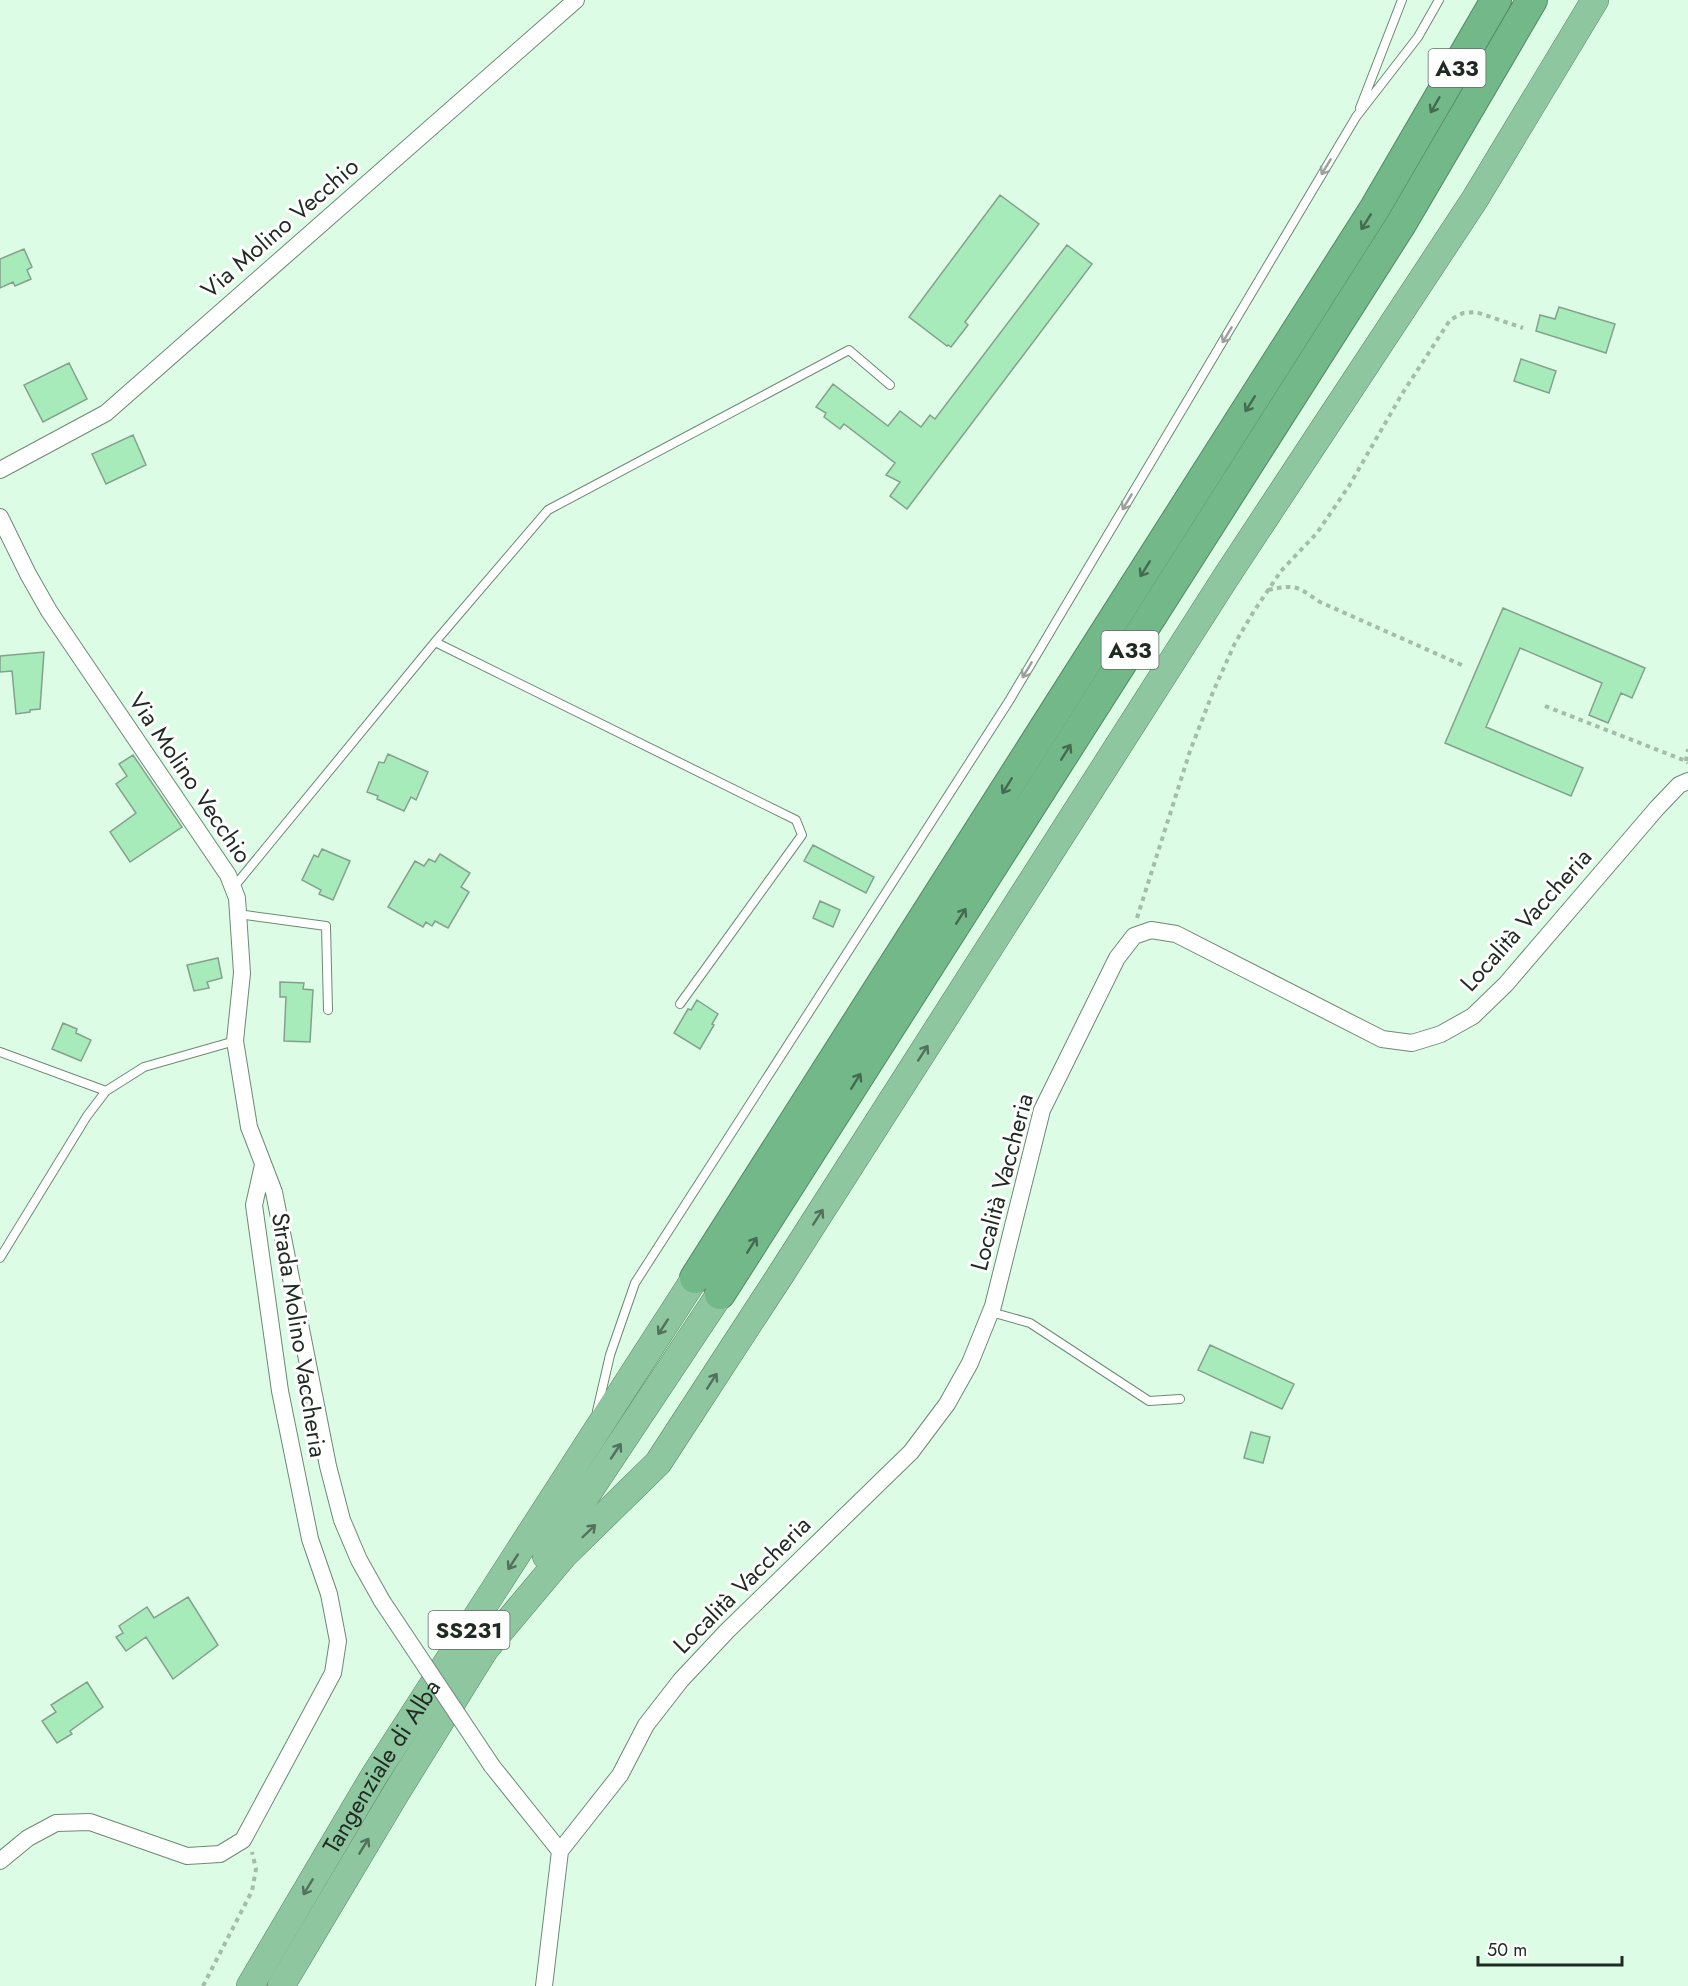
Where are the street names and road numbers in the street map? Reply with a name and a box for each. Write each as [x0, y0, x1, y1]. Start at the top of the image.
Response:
road number: A33 [1428, 49, 1486, 87]
street label: Via Molino Vecchio [193, 149, 366, 306]
road number: A33 [1102, 631, 1158, 669]
street label: Via Molino Vecchio [120, 685, 261, 870]
street label: Località Vaccheria [1452, 840, 1600, 999]
street label: Località Vaccheria [961, 1089, 1042, 1274]
street label: Strada Molino Vaccheria [263, 1210, 336, 1460]
street label: Località Vaccheria [665, 1508, 818, 1661]
road number: SS231 [428, 1611, 510, 1649]
street label: Tangenziale di Alba [314, 1672, 449, 1860]

